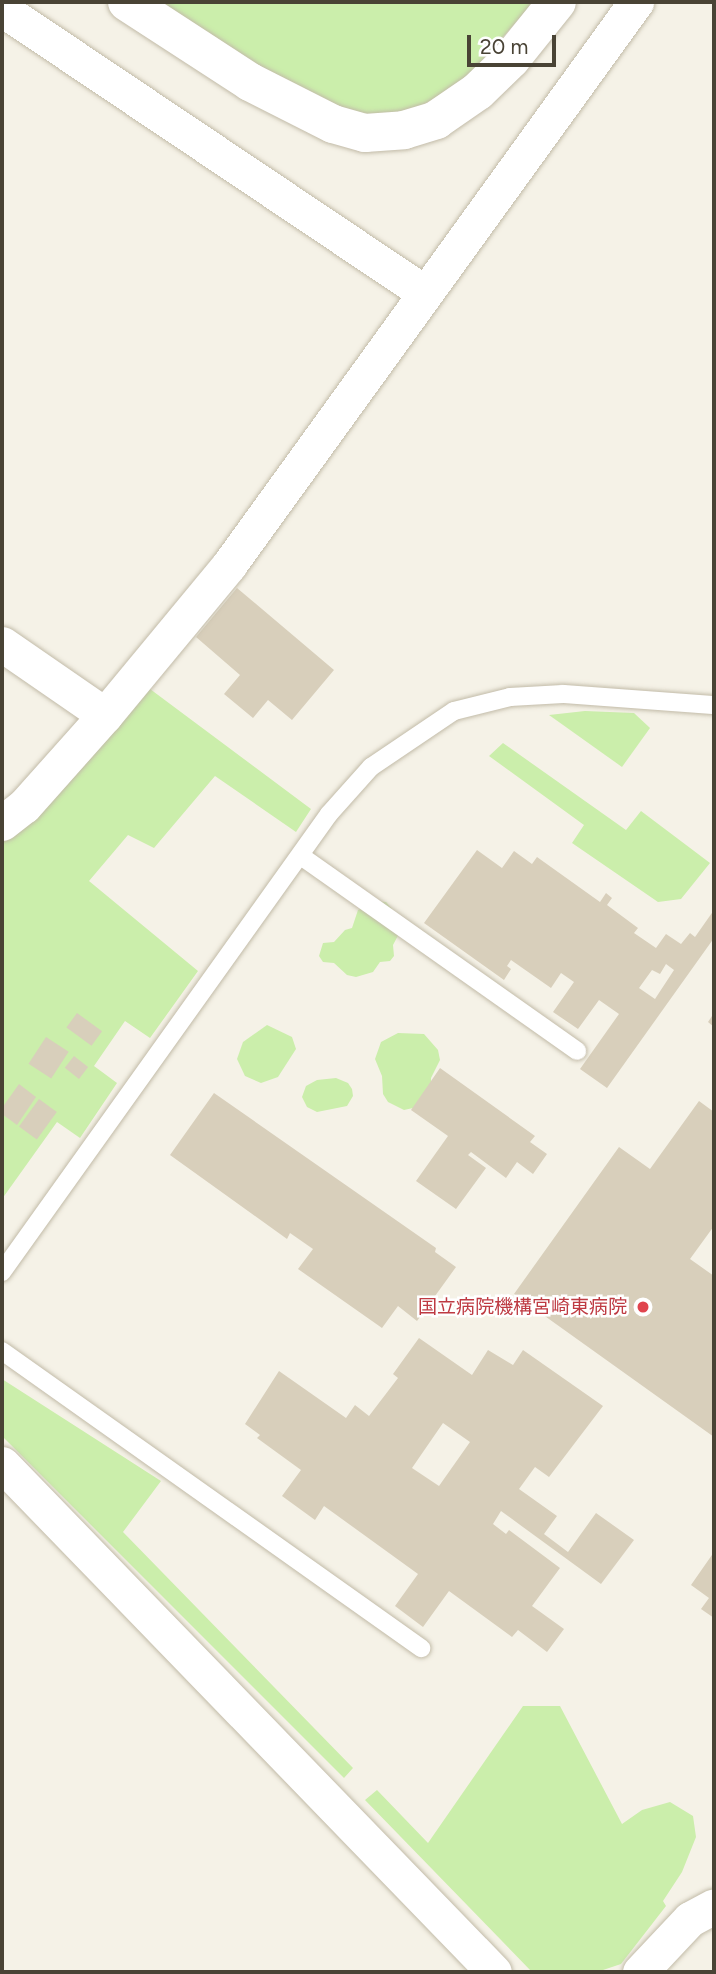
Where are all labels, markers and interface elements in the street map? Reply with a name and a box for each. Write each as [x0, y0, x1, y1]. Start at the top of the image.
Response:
scale bar [471, 21, 560, 65]
text: 20 m [480, 34, 528, 59]
place label: 国立病院機構宮崎東病院 [418, 1296, 627, 1318]
marker: 国立病院機構宮崎東病院 [633, 1297, 653, 1317]

